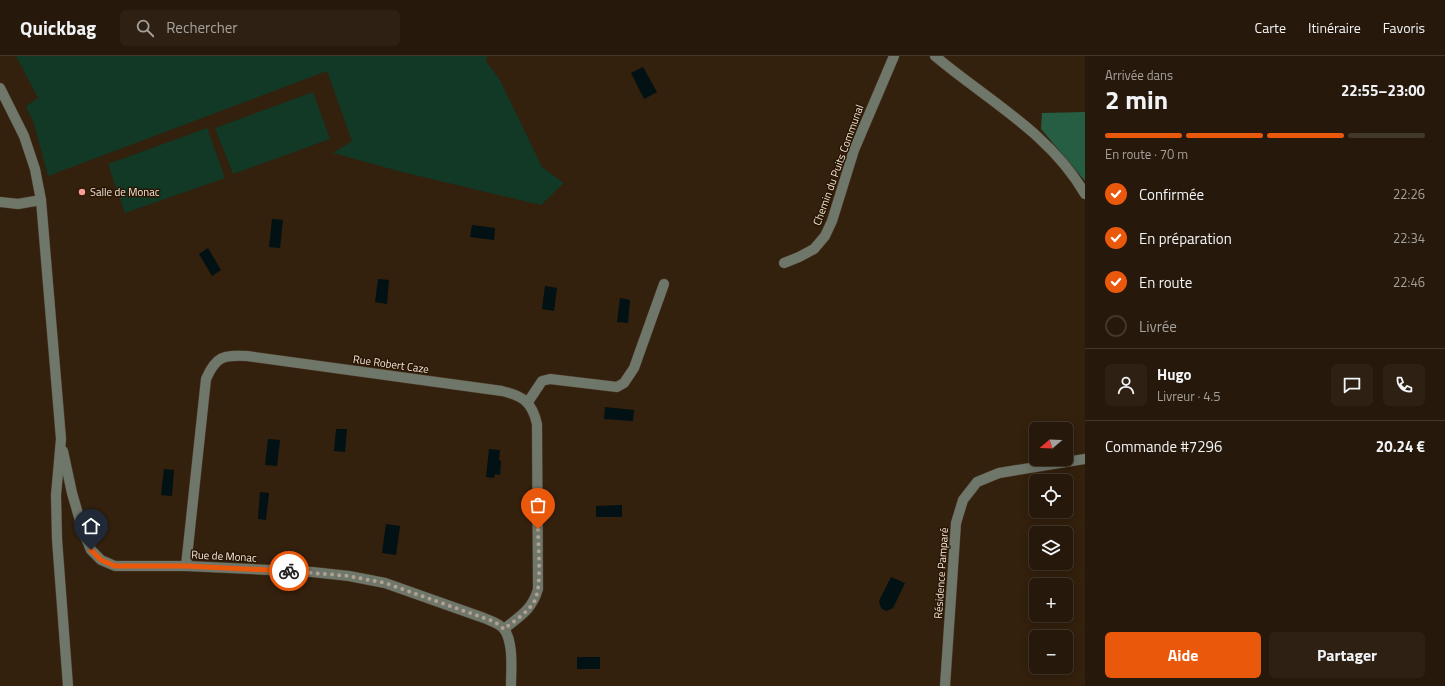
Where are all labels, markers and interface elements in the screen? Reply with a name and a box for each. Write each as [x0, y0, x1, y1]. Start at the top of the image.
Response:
search box [120, 10, 400, 46]
text: Quickbag [20, 13, 96, 42]
text: Rechercher [166, 16, 238, 39]
icon: search [134, 17, 156, 39]
text: Carte [1255, 17, 1286, 38]
text: Itinéraire [1308, 17, 1361, 38]
text: Favoris [1383, 17, 1425, 38]
text: Arrivée dans [1105, 65, 1173, 85]
text: 22:55–23:00 [1341, 79, 1425, 102]
text: 2 min [1105, 80, 1168, 119]
street label: Chemin du Puits Communal [809, 102, 867, 228]
text: En route · 70 m [1105, 144, 1188, 164]
icon: check [1105, 183, 1127, 205]
text: Confirmée [1139, 183, 1204, 206]
place label: Salle de Monac [90, 184, 160, 200]
text: 22:26 [1393, 184, 1425, 204]
marker: Salle de Monac [77, 187, 87, 197]
icon: check [1105, 227, 1127, 249]
text: En préparation [1139, 227, 1232, 250]
text: 22:34 [1393, 228, 1425, 248]
icon: check [1105, 271, 1127, 293]
text: En route [1139, 271, 1192, 294]
text: 22:46 [1393, 272, 1425, 292]
text: Livrée [1139, 315, 1177, 338]
street label: Rue Robert Caze [352, 351, 430, 377]
text: Hugo [1157, 363, 1191, 386]
button: person [1105, 364, 1147, 406]
button: chat [1331, 364, 1373, 406]
button: phone [1383, 364, 1425, 406]
text: Livreur · 4.5 [1157, 386, 1221, 406]
north arrow [1029, 422, 1073, 466]
map controls [1029, 422, 1073, 674]
text: Commande #7296 [1105, 435, 1222, 458]
text: 20.24 € [1376, 435, 1425, 458]
button: locate [1029, 474, 1073, 518]
pin [521, 488, 555, 529]
icon: bag [527, 494, 549, 516]
pin [74, 509, 108, 550]
icon: home [80, 515, 102, 537]
street label: Résidence Pamparé [930, 526, 952, 619]
button: layers [1029, 526, 1073, 570]
street label: Rue de Monac [191, 546, 257, 566]
courier [269, 551, 309, 591]
icon: bike [278, 560, 300, 582]
button: + [1029, 578, 1073, 622]
button: − [1029, 630, 1073, 674]
button: Aide [1105, 632, 1261, 678]
button: Partager [1269, 632, 1425, 678]

